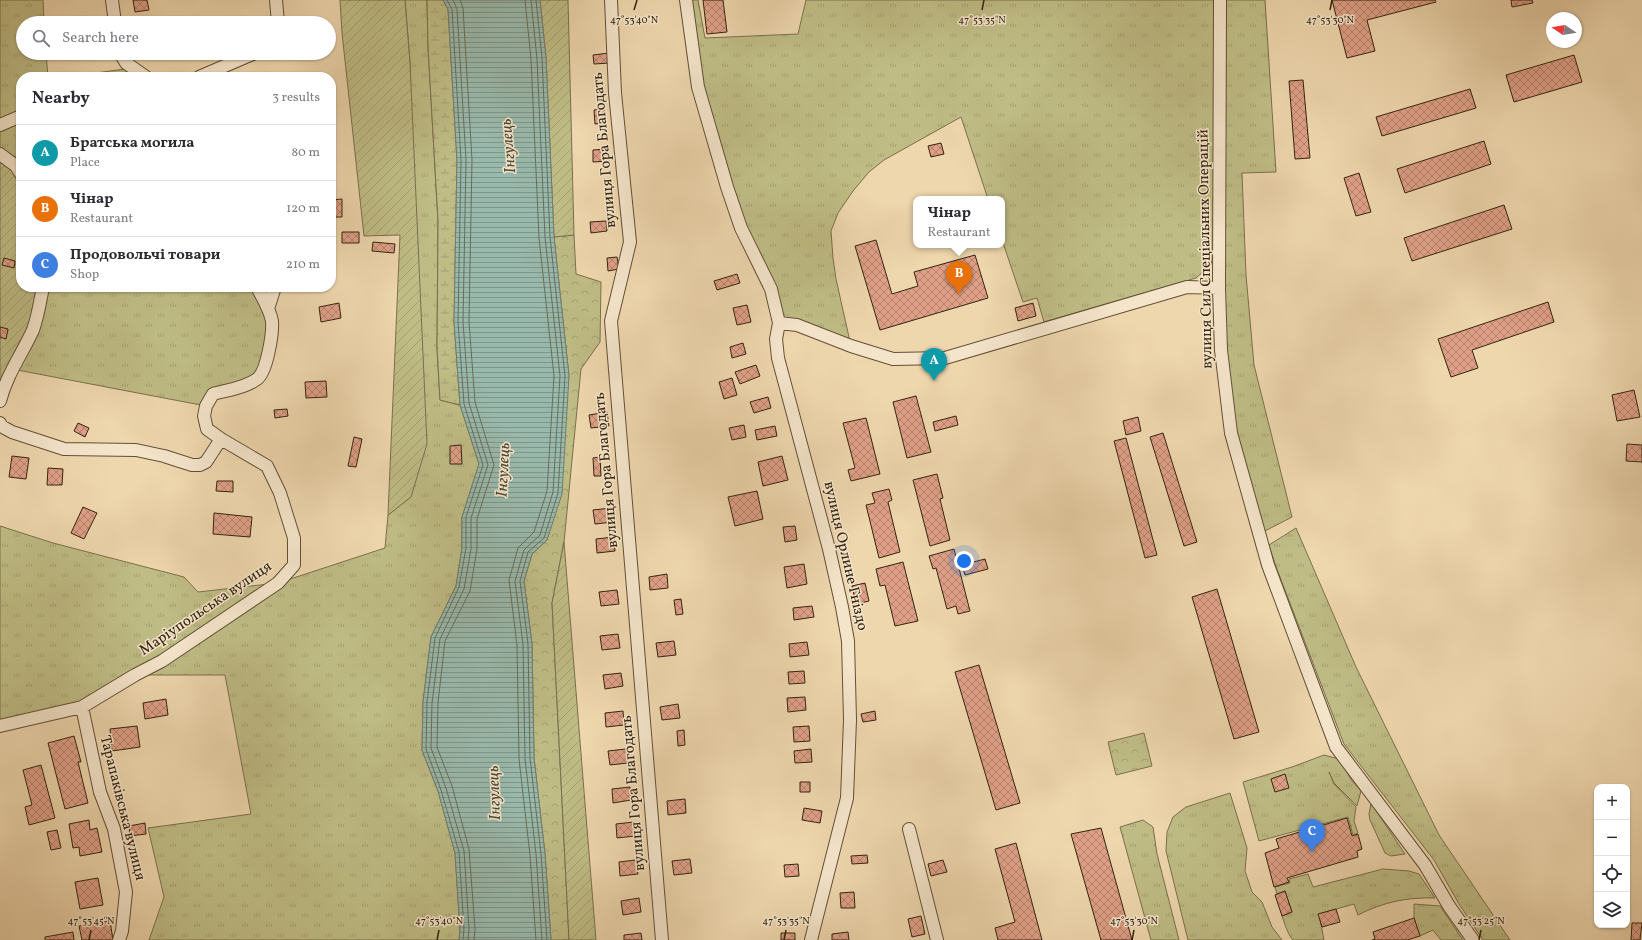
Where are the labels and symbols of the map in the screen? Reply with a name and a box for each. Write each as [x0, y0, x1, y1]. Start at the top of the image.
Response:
north arrow [1546, 12, 1582, 48]
text: 47°53'40"N [610, 13, 659, 27]
text: 47°53'35"N [958, 13, 1006, 27]
text: 47°53'30"N [1306, 13, 1355, 27]
street label: вулиця Гора Благодать [588, 71, 622, 229]
water label: Інгулець [496, 117, 522, 174]
street label: вулиця Сил Спеціальних Операцій [1193, 129, 1219, 369]
pin: B [946, 261, 972, 294]
pin: A [921, 348, 947, 381]
street label: вулиця Гора Благодать [590, 391, 624, 549]
water label: Інгулець [492, 442, 516, 498]
street label: вулиця Орлине Гніздо [818, 479, 872, 633]
your location [954, 551, 974, 571]
street label: Маріупольська вулиця [135, 557, 277, 661]
street label: вулиця Гора Благодать [617, 714, 651, 872]
street label: Тарапаківська вулиця [94, 733, 150, 883]
water label: Інгулець [483, 765, 507, 821]
pin: C [1299, 819, 1325, 852]
text: 47°53'45"N [67, 914, 115, 928]
text: 47°53'40"N [415, 914, 464, 928]
text: 47°53'35"N [762, 914, 810, 928]
text: 47°53'30"N [1110, 914, 1159, 928]
text: 47°53'25"N [1457, 914, 1505, 928]

